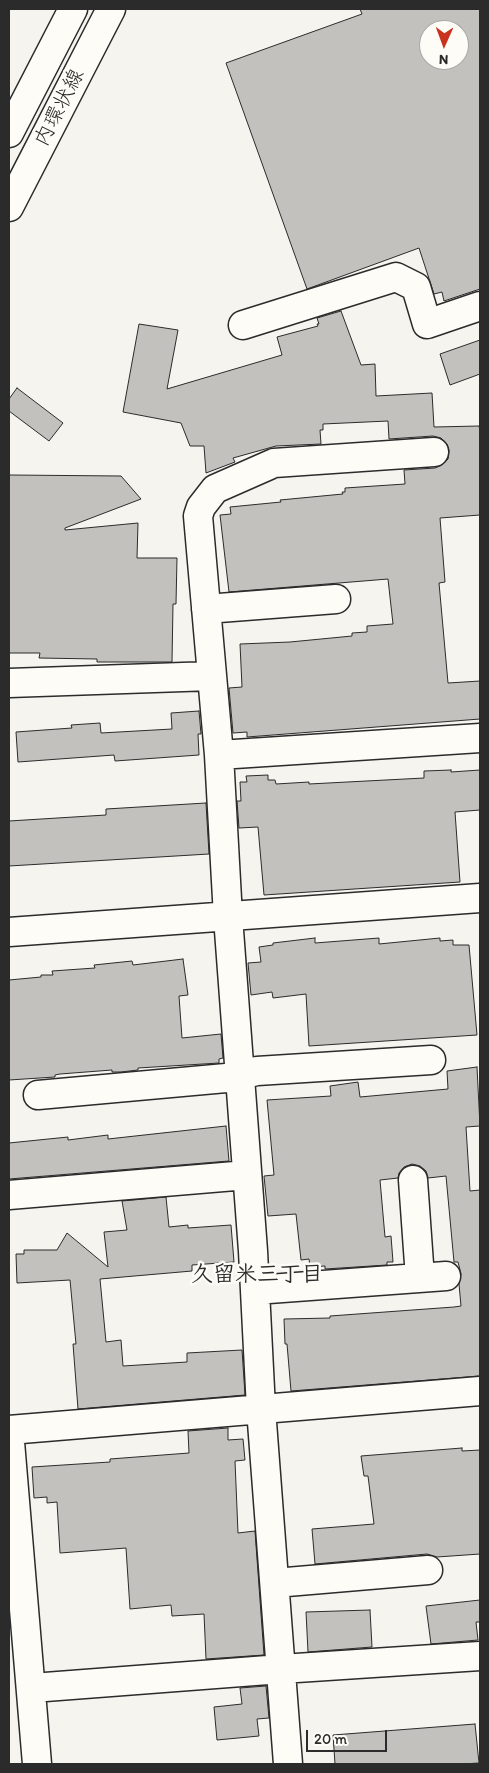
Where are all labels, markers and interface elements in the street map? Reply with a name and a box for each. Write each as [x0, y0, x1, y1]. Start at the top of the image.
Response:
north arrow [419, 20, 469, 70]
text: N [438, 51, 449, 68]
street label: 内環状線 [30, 65, 90, 151]
district label: 久留米三丁目 [191, 1262, 323, 1288]
scale bar [309, 1720, 390, 1752]
text: 20 m [314, 1730, 347, 1748]

